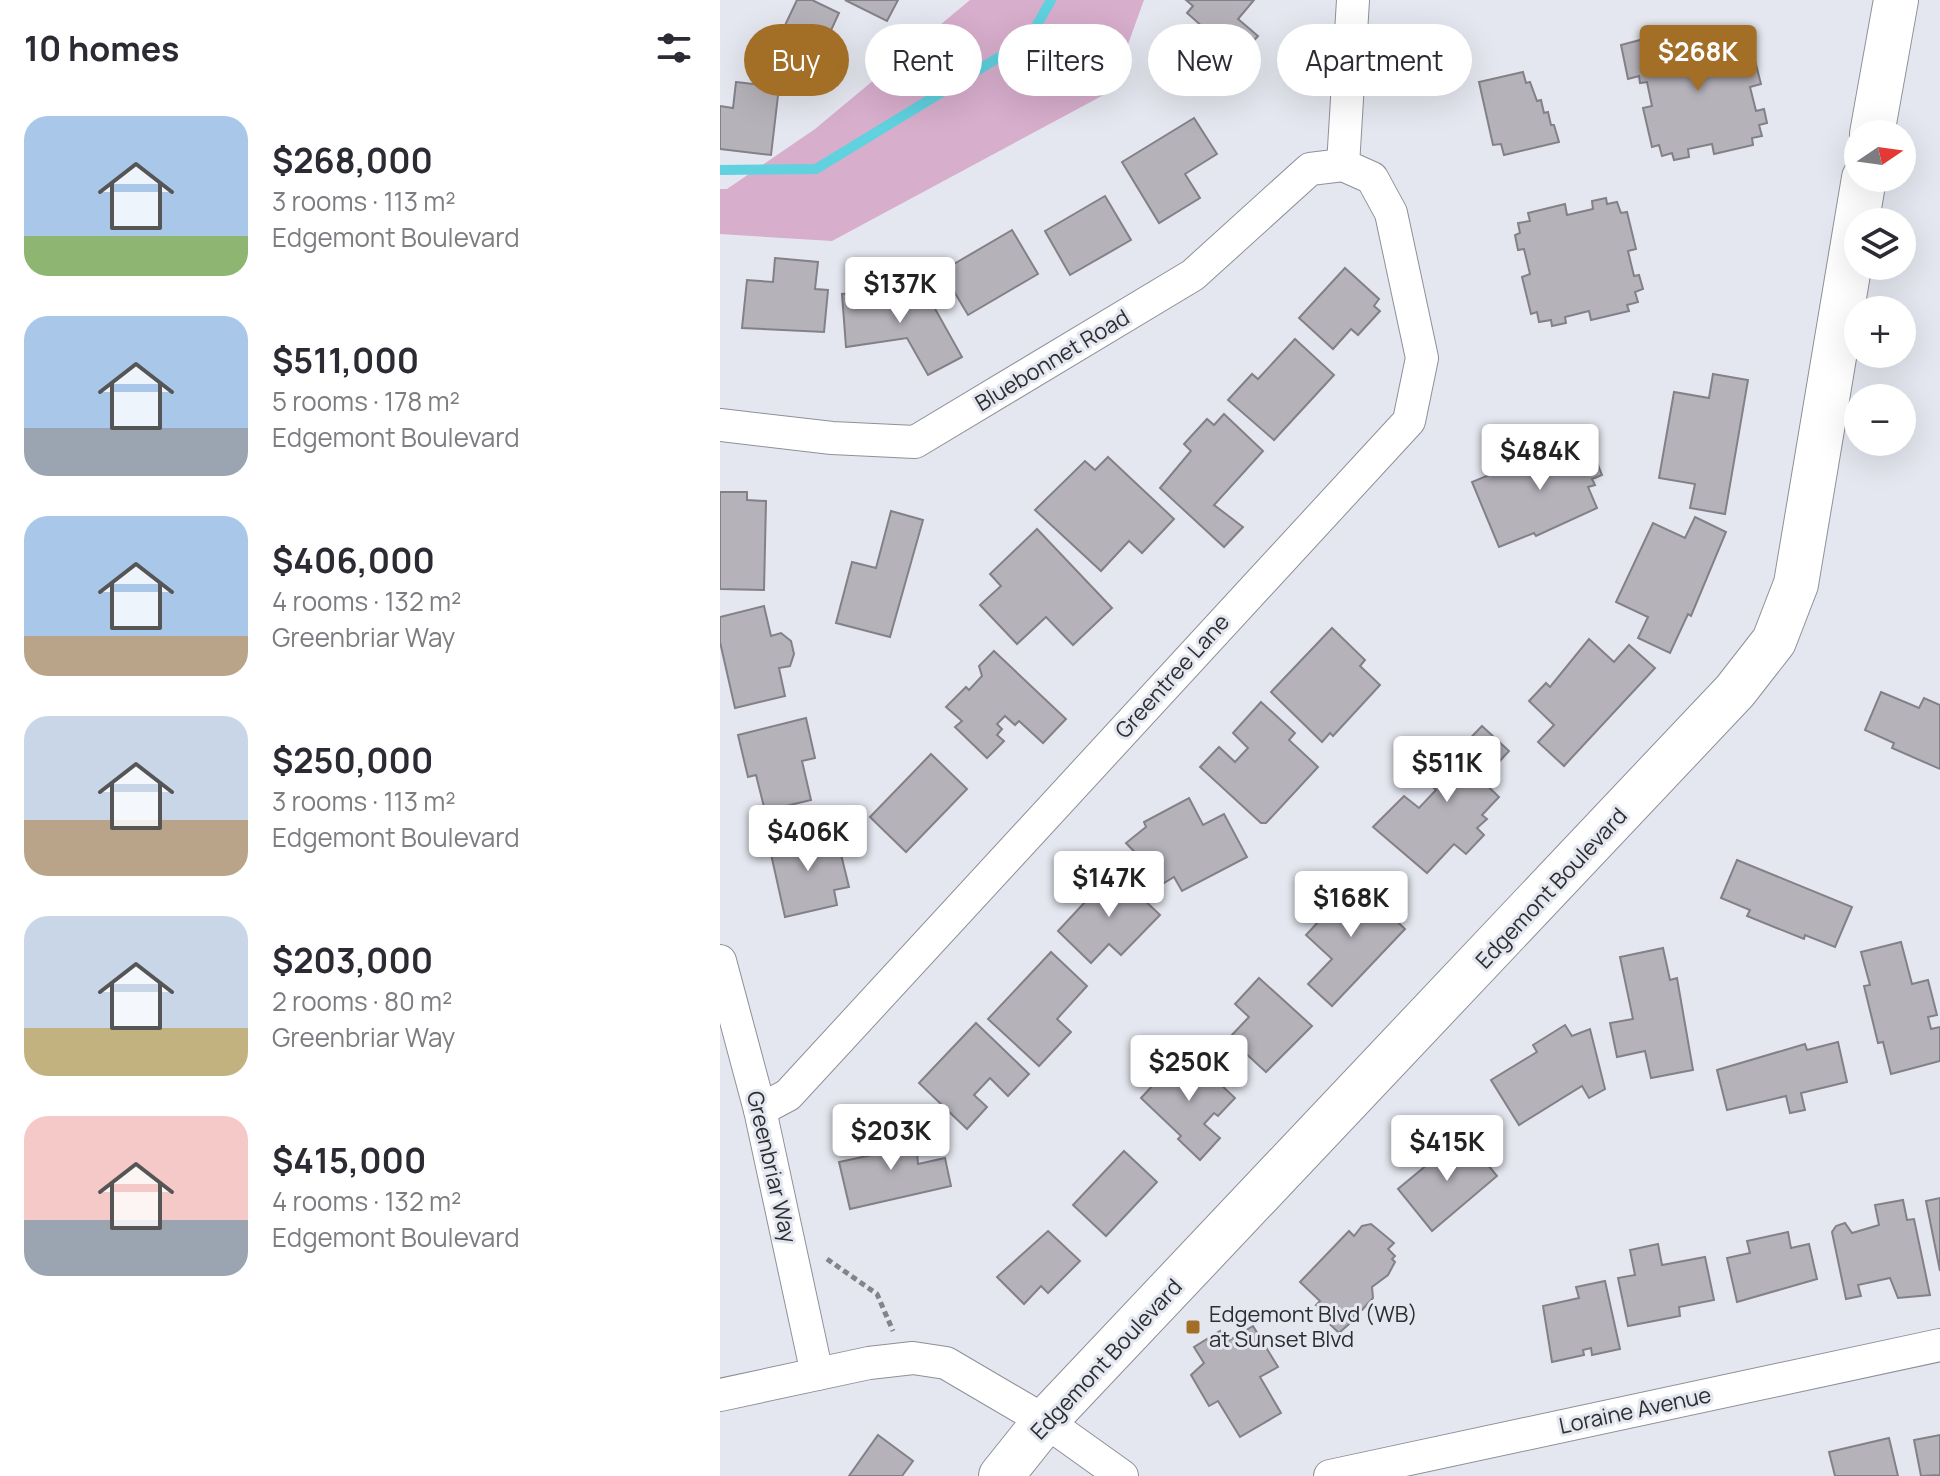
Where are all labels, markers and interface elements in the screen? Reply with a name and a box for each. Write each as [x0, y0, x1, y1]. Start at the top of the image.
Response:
chip: Buy [744, 24, 849, 96]
chip: Rent [865, 24, 982, 96]
chip: Filters [998, 24, 1132, 96]
chip: New [1148, 24, 1261, 96]
chip: Apartment [1277, 24, 1472, 96]
text: 10 homes [24, 25, 180, 71]
pin: $268K [1642, 25, 1754, 93]
icon: filters [652, 26, 696, 70]
text: $268K [1658, 33, 1738, 69]
north arrow [1844, 120, 1916, 192]
map controls [1844, 120, 1916, 456]
text: $268,000 [272, 137, 433, 183]
icon: home [88, 148, 184, 244]
text: 3 rooms · 113 m² [272, 183, 456, 219]
button: layers [1844, 208, 1916, 280]
text: Edgemont Boulevard [272, 219, 520, 255]
pin: $137K [844, 257, 956, 325]
text: $137K [863, 265, 937, 301]
button: + [1844, 296, 1916, 368]
street label: Bluebonnet Road [969, 302, 1135, 418]
text: $511,000 [272, 337, 419, 383]
icon: home [88, 348, 184, 444]
text: 5 rooms · 178 m² [272, 383, 460, 419]
button: − [1844, 384, 1916, 456]
text: Edgemont Boulevard [272, 419, 520, 455]
pin: $484K [1484, 424, 1596, 492]
text: $484K [1500, 432, 1580, 468]
text: $406,000 [272, 537, 435, 583]
icon: home [88, 548, 184, 644]
text: 4 rooms · 132 m² [272, 583, 461, 619]
street label: Greentree Lane [1108, 607, 1236, 745]
text: Greenbriar Way [272, 619, 455, 655]
pin: $511K [1391, 736, 1503, 804]
text: $250,000 [272, 737, 433, 783]
text: $511K [1411, 744, 1483, 780]
icon: home [88, 748, 184, 844]
text: 3 rooms · 113 m² [272, 783, 456, 819]
street label: Edgemont Boulevard [1469, 801, 1633, 975]
pin: $406K [752, 805, 864, 873]
text: $406K [767, 813, 849, 849]
text: Edgemont Boulevard [272, 819, 520, 855]
pin: $147K [1053, 851, 1165, 919]
text: $147K [1072, 859, 1146, 895]
pin: $168K [1295, 871, 1407, 939]
text: $168K [1313, 879, 1389, 915]
text: $203,000 [272, 937, 433, 983]
icon: home [88, 948, 184, 1044]
text: 2 rooms · 80 m² [272, 983, 452, 1019]
text: Greenbriar Way [272, 1019, 455, 1055]
pin: $250K [1133, 1035, 1245, 1103]
text: $250K [1149, 1043, 1229, 1079]
street label: Greenbriar Way [740, 1088, 804, 1246]
pin: $203K [835, 1104, 947, 1172]
text: $203K [851, 1112, 931, 1148]
pin: $415K [1391, 1115, 1503, 1183]
text: $415K [1409, 1123, 1485, 1159]
text: $415,000 [272, 1137, 426, 1183]
icon: home [88, 1148, 184, 1244]
text: 4 rooms · 132 m² [272, 1183, 461, 1219]
text: Edgemont Boulevard [272, 1219, 520, 1255]
street label: Edgemont Boulevard [1024, 1272, 1188, 1446]
place label: Edgemont Blvd (WB) at Sunset Blvd [1209, 1299, 1418, 1354]
marker: Edgemont Blvd (WB) at Sunset Blvd [1184, 1318, 1202, 1336]
street label: Loraine Avenue [1556, 1379, 1714, 1441]

